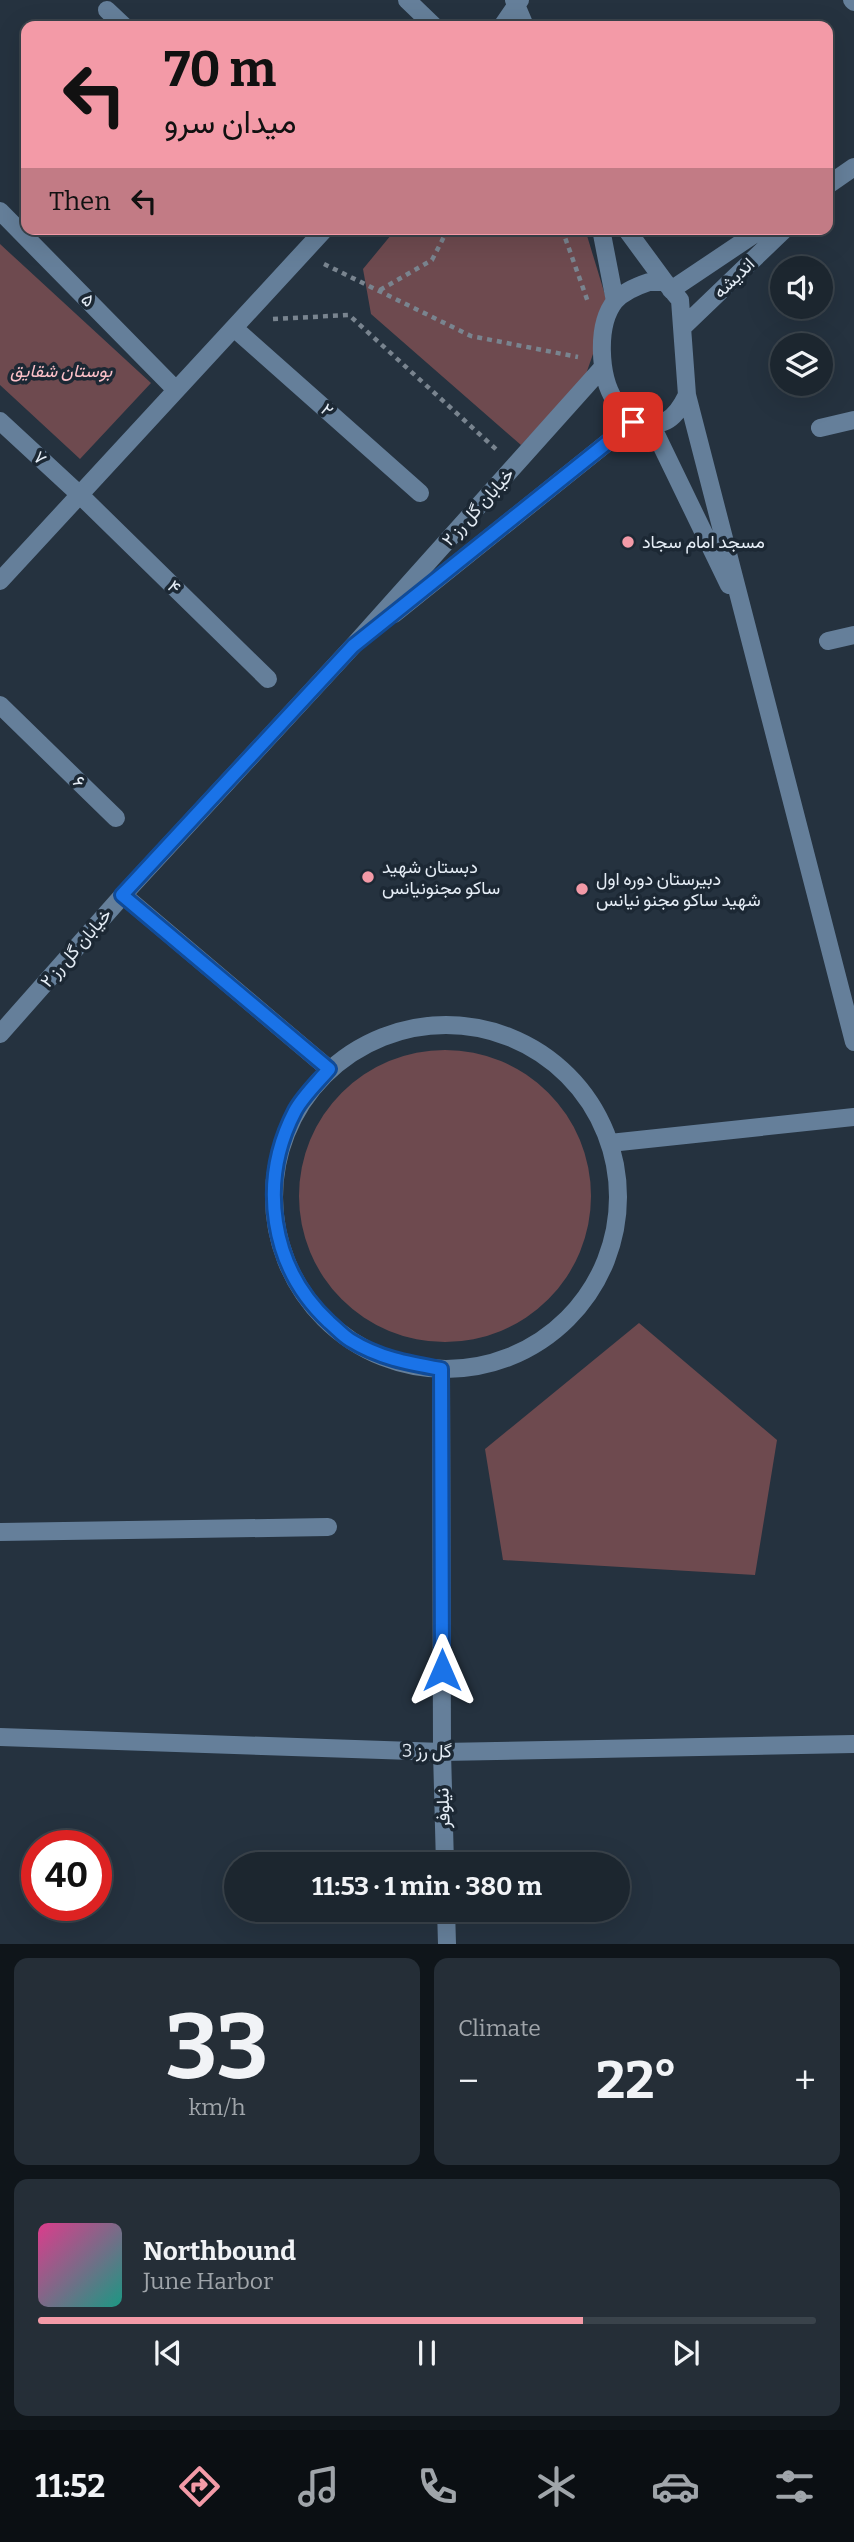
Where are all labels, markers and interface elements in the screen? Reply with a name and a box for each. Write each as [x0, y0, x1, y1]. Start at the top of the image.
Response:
text: 70 m [164, 40, 276, 99]
icon: left [49, 49, 140, 140]
text: میدان سرو [164, 103, 297, 141]
icon: left [125, 182, 163, 220]
text: Then [49, 186, 111, 217]
street label: اندیشه [709, 253, 759, 303]
map controls [770, 256, 833, 396]
button: sound [770, 256, 833, 319]
street label: ۵ [76, 288, 100, 312]
button: layers [770, 333, 833, 396]
park label: بوستان شقایق [10, 360, 113, 382]
pin [603, 392, 663, 452]
street label: ۲ [316, 399, 338, 421]
icon: arrive [614, 403, 652, 441]
street label: ۷ [29, 446, 51, 470]
street label: خیابان گل رز ۲ [437, 463, 519, 551]
place label: مسجد امام سجاد [642, 531, 765, 554]
marker: مسجد امام سجاد [620, 534, 636, 550]
street label: ۴ [163, 576, 185, 598]
street label: ۶ [68, 771, 90, 793]
place label: دبستان شهید ساکو مجنونیانس [382, 856, 500, 899]
place label: دبیرستان دوره اول شهید ساکو مجنو نیانس [596, 868, 761, 911]
marker: دبستان شهید ساکو مجنونیانس [360, 869, 376, 885]
marker: دبیرستان دوره اول شهید ساکو مجنو نیانس [574, 881, 590, 897]
street label: خیابان گل رز ۲ [36, 904, 116, 992]
position arrow [405, 1633, 479, 1707]
street label: گل رز 3 [402, 1740, 452, 1762]
street label: نیلوفر [431, 1787, 455, 1830]
speed limit sign: 40 [21, 1830, 112, 1921]
text: 11:53 · 1 min · 380 m [312, 1871, 542, 1902]
text: 33 [165, 1993, 269, 2102]
text: Climate [458, 2014, 541, 2042]
text: 22° [596, 2049, 677, 2112]
text: − [458, 2058, 479, 2104]
text: + [794, 2058, 816, 2104]
text: km/h [189, 2093, 245, 2121]
text: Northbound [143, 2236, 296, 2267]
text: June Harbor [143, 2267, 273, 2295]
icon: previous [149, 2334, 187, 2372]
icon: pause [408, 2334, 446, 2372]
icon: next [667, 2334, 705, 2372]
icon: directions [175, 2462, 224, 2511]
icon: music [294, 2462, 343, 2511]
icon: phone [413, 2462, 462, 2511]
icon: climate [532, 2462, 581, 2511]
icon: car [651, 2462, 700, 2511]
icon: filters [770, 2462, 819, 2511]
text: 11:52 [35, 2467, 105, 2505]

